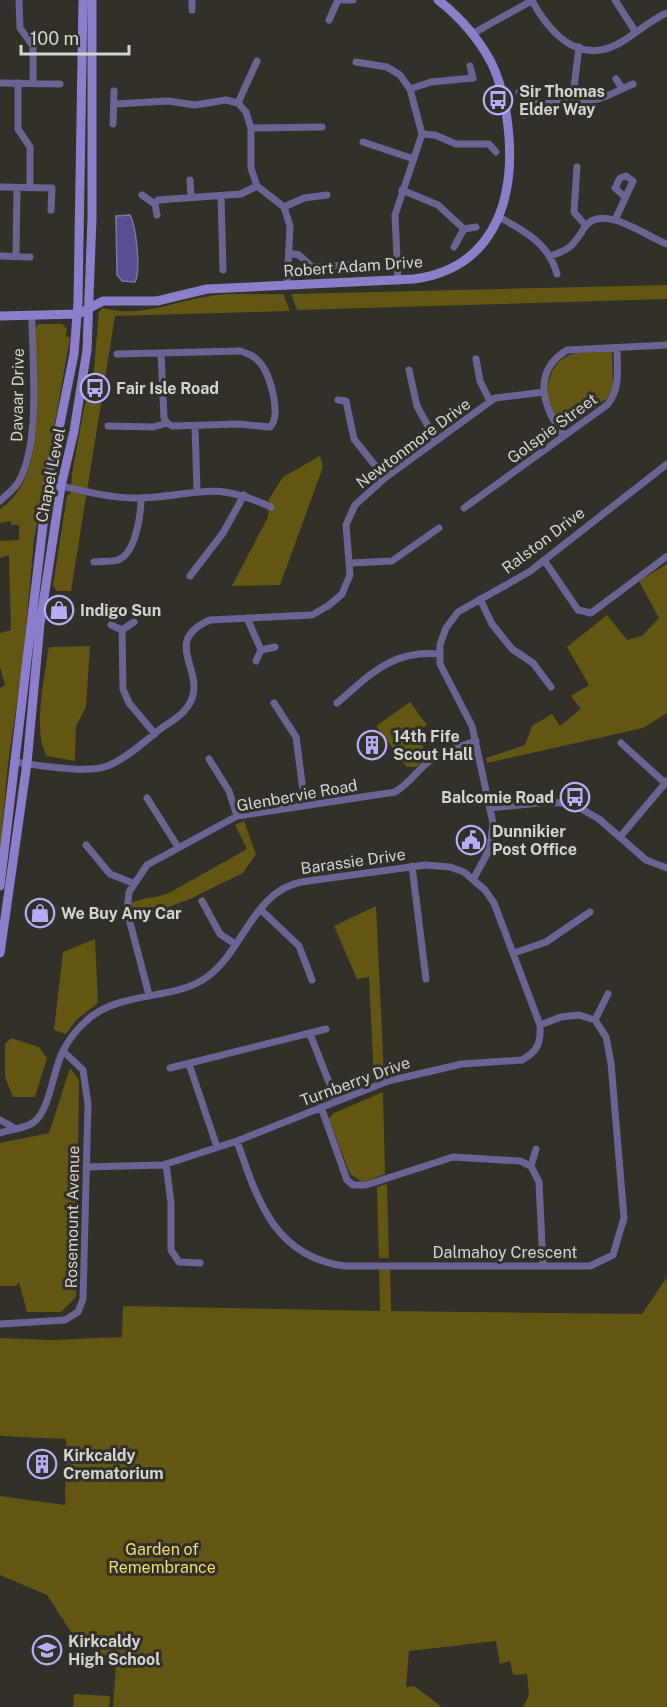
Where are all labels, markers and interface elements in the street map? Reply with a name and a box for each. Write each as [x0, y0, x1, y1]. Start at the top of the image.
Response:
scale bar [21, 18, 129, 56]
text: 100 m [30, 28, 79, 49]
place label: Sir Thomas Elder Way [519, 82, 605, 119]
bus stop icon: Sir Thomas Elder Way [482, 84, 514, 116]
street label: Robert Adam Drive [283, 252, 423, 281]
street label: Davaar Drive [7, 348, 28, 442]
bus stop icon: Fair Isle Road [79, 372, 111, 404]
place label: Fair Isle Road [116, 379, 219, 398]
street label: Golspie Street [504, 389, 601, 467]
street label: Newtonmore Drive [353, 394, 474, 492]
street label: Chapel Level [32, 426, 69, 524]
street label: Ralston Drive [498, 503, 588, 578]
shop icon: Indigo Sun [43, 594, 75, 626]
place label: Indigo Sun [80, 601, 161, 620]
place label: 14th Fife Scout Hall [393, 727, 473, 764]
building icon: 14th Fife Scout Hall [356, 729, 388, 761]
street label: Glenbervie Road [235, 776, 359, 815]
bus stop icon: Balcomie Road [559, 781, 591, 813]
place label: Balcomie Road [441, 788, 554, 807]
place label: Dunnikier Post Office [492, 822, 577, 859]
public building icon: Dunnikier Post Office [455, 824, 487, 856]
street label: Barassie Drive [299, 845, 407, 878]
shop icon: We Buy Any Car [24, 897, 56, 929]
place label: We Buy Any Car [61, 904, 182, 923]
street label: Turnberry Drive [298, 1053, 413, 1110]
street label: Rosemount Avenue [62, 1145, 83, 1289]
street label: Dalmahoy Crescent [433, 1243, 578, 1262]
place label: Kirkcaldy Crematorium [63, 1446, 164, 1483]
building icon: Kirkcaldy Crematorium [26, 1448, 58, 1480]
park label: Garden of Remembrance [108, 1540, 216, 1577]
place label: Kirkcaldy High School [68, 1632, 161, 1669]
school or university icon: Kirkcaldy High School [31, 1634, 63, 1666]

